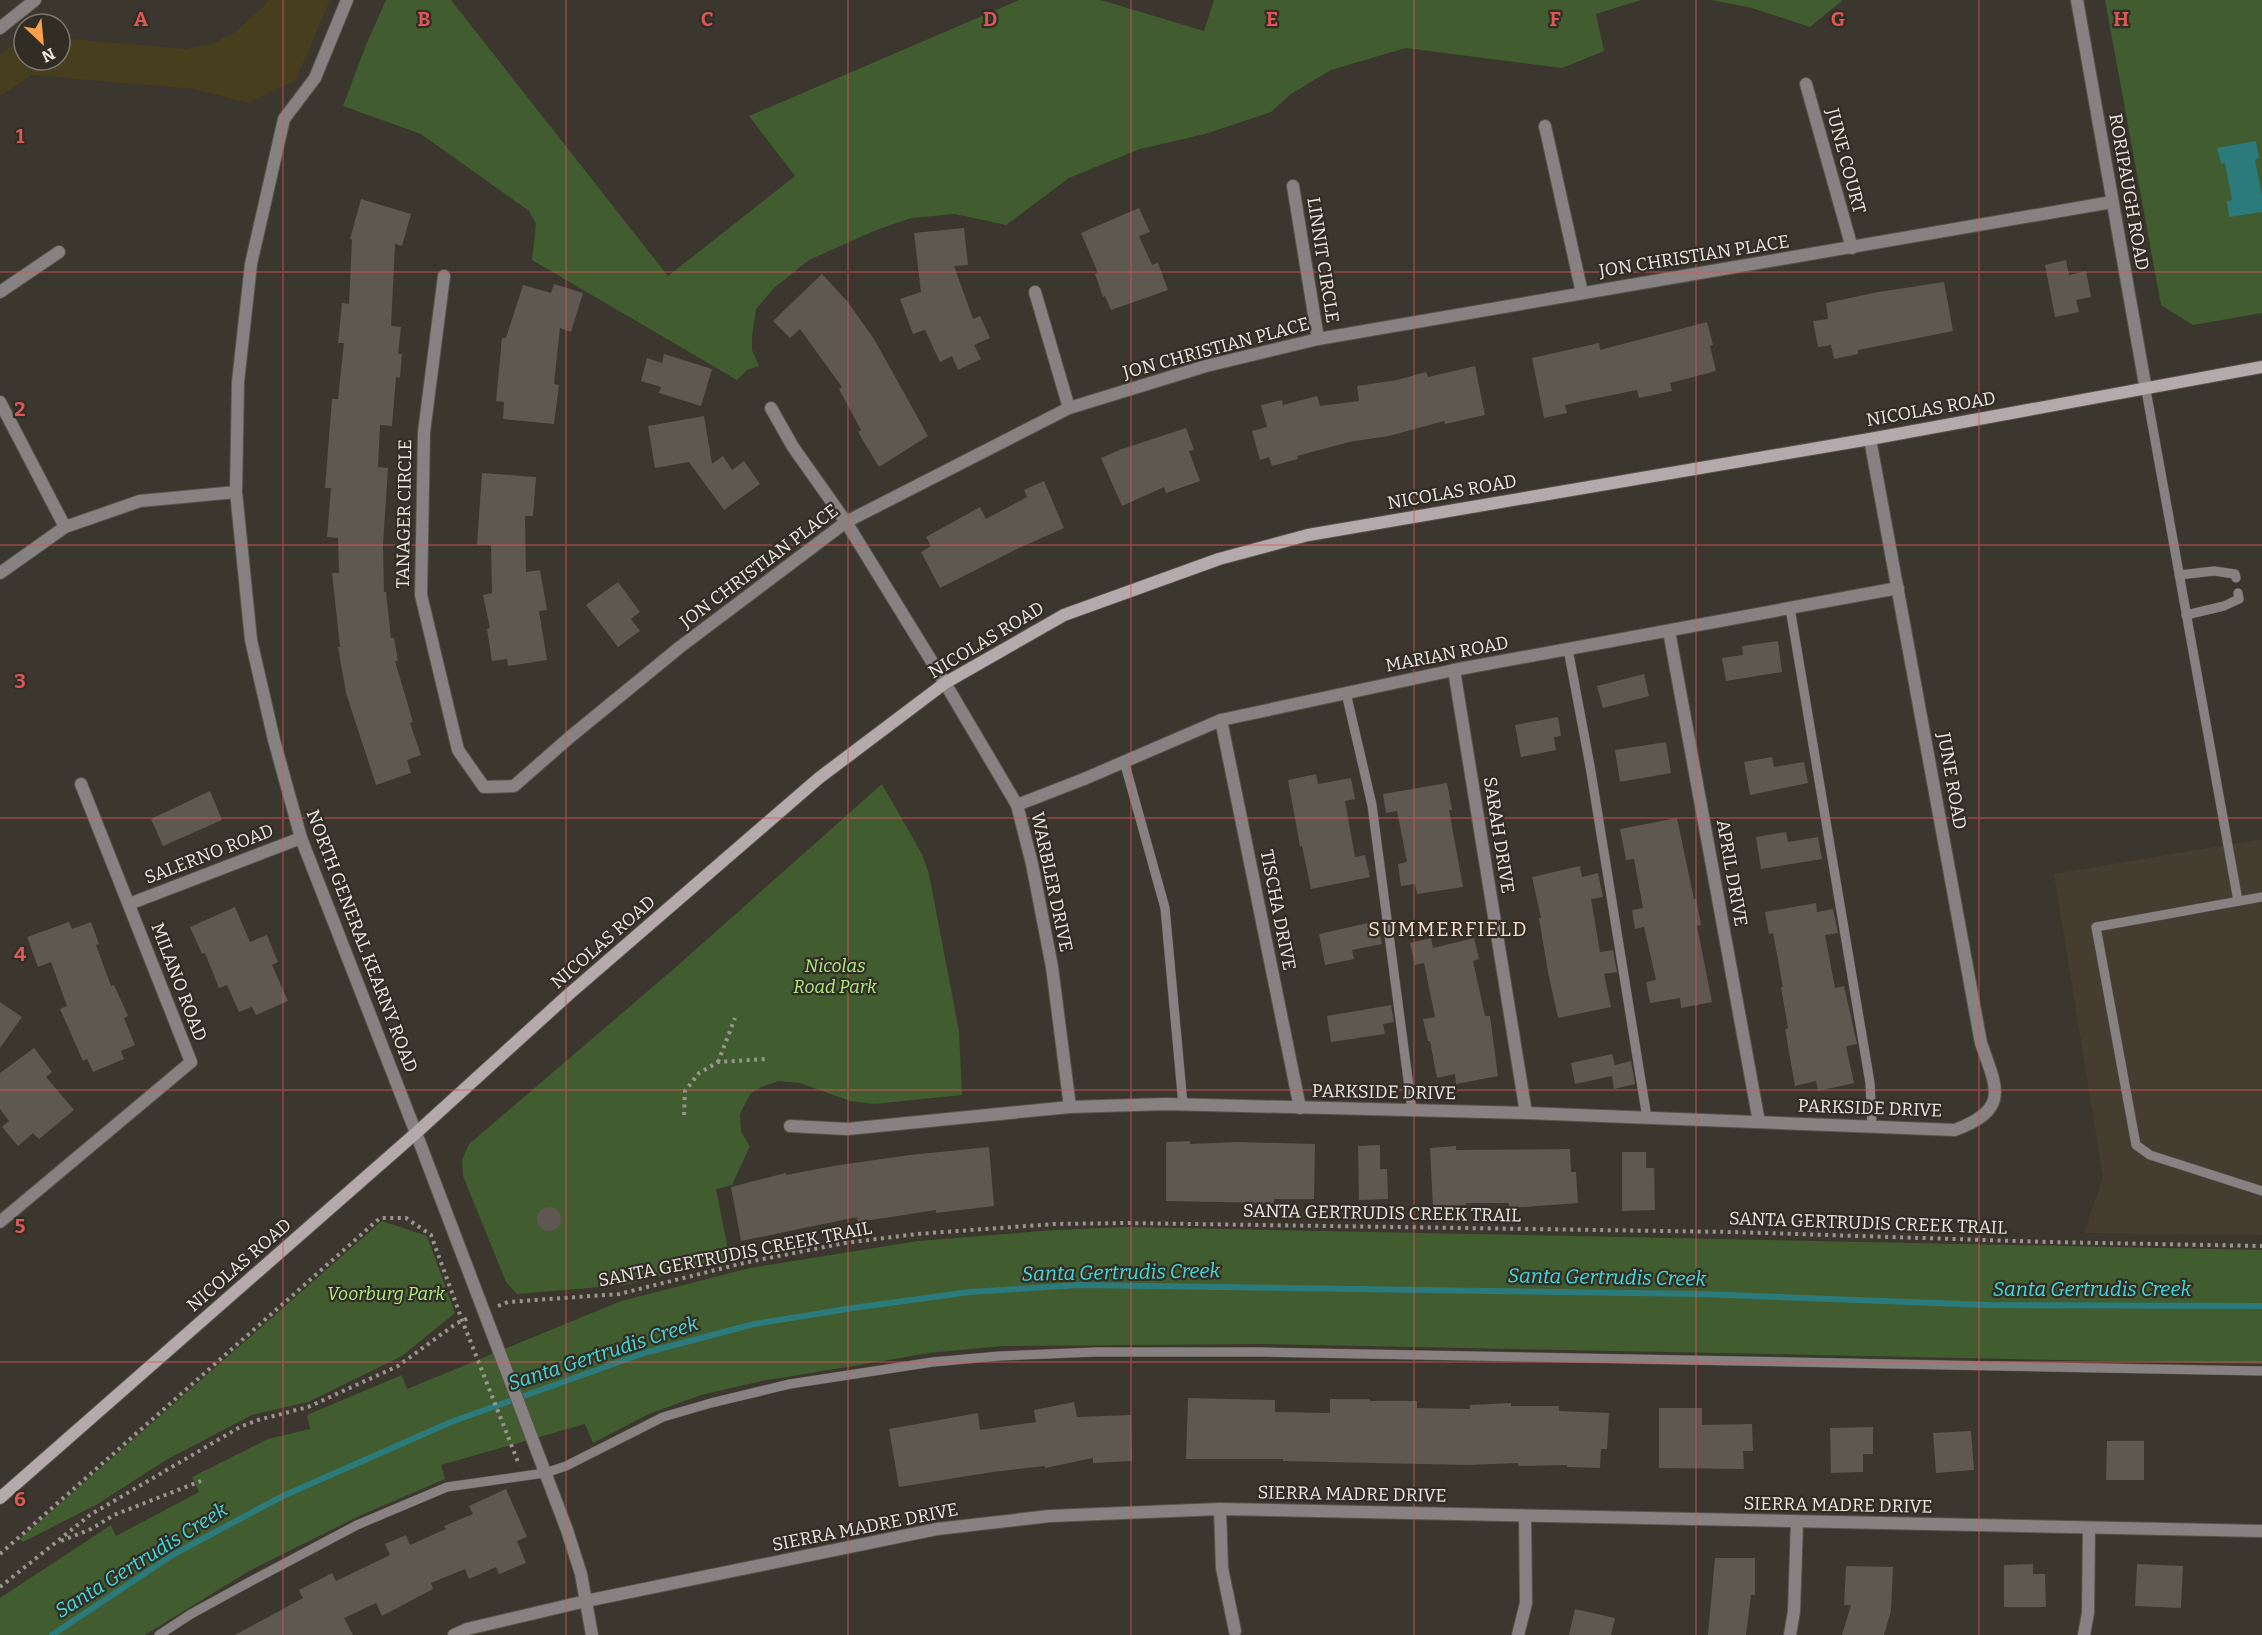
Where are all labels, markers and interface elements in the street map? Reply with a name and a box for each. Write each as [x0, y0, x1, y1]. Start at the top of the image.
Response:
text: A [134, 7, 149, 31]
text: B [418, 7, 431, 31]
text: C [701, 7, 713, 31]
text: D [983, 7, 997, 31]
text: E [1266, 7, 1278, 31]
text: F [1549, 7, 1561, 31]
text: G [1831, 7, 1845, 31]
text: H [2113, 7, 2129, 31]
north arrow [12, 12, 72, 72]
text: N [39, 44, 58, 66]
street label: JUNE COURT [1821, 105, 1871, 217]
street label: RORIPAUGH ROAD [2104, 112, 2154, 272]
text: 1 [16, 124, 25, 148]
street label: LINNIT CIRCLE [1302, 195, 1344, 325]
street label: JON CHRISTIAN PLACE [1596, 230, 1791, 282]
street label: JON CHRISTIAN PLACE [1119, 312, 1312, 384]
street label: NICOLAS ROAD [1865, 387, 1997, 431]
text: 2 [14, 397, 26, 421]
street label: TANAGER CIRCLE [392, 439, 416, 589]
street label: NICOLAS ROAD [1386, 470, 1518, 514]
street label: JON CHRISTIAN PLACE [675, 499, 842, 633]
street label: NICOLAS ROAD [924, 597, 1048, 683]
street label: MARIAN ROAD [1384, 631, 1510, 677]
text: 3 [14, 669, 26, 693]
street label: JUNE ROAD [1932, 730, 1971, 831]
street label: SARAH DRIVE [1479, 775, 1519, 895]
street label: NORTH GENERAL KEARNY ROAD [302, 806, 422, 1076]
street label: WARBLER DRIVE [1026, 810, 1078, 954]
street label: APRIL DRIVE [1712, 818, 1752, 928]
street label: SALERNO ROAD [141, 819, 277, 889]
street label: TISCHA DRIVE [1256, 848, 1300, 972]
street label: NICOLAS ROAD [546, 891, 660, 993]
district label: SUMMERFIELD [1368, 917, 1528, 941]
street label: MILANO ROAD [146, 920, 212, 1044]
text: 4 [14, 942, 26, 966]
park label: Nicolas Road Park [793, 955, 877, 998]
street label: PARKSIDE DRIVE [1312, 1080, 1456, 1104]
street label: PARKSIDE DRIVE [1797, 1094, 1943, 1122]
street label: SANTA GERTRUDIS CREEK TRAIL [1243, 1200, 1521, 1226]
street label: SANTA GERTRUDIS CREEK TRAIL [1729, 1207, 2007, 1239]
text: 5 [15, 1214, 26, 1238]
street label: NICOLAS ROAD [182, 1214, 296, 1316]
street label: SANTA GERTRUDIS CREEK TRAIL [596, 1217, 874, 1291]
water label: Santa Gertrudis Creek [1021, 1258, 1221, 1286]
water label: Santa Gertrudis Creek [1507, 1263, 1707, 1291]
water label: Santa Gertrudis Creek [1993, 1277, 2191, 1301]
park label: Voorburg Park [327, 1283, 445, 1305]
water label: Santa Gertrudis Creek [505, 1311, 701, 1395]
street label: SIERRA MADRE DRIVE [1257, 1481, 1447, 1507]
text: 6 [14, 1487, 26, 1511]
street label: SIERRA MADRE DRIVE [1743, 1492, 1933, 1518]
water label: Santa Gertrudis Creek [50, 1497, 232, 1623]
street label: SIERRA MADRE DRIVE [770, 1498, 960, 1556]

